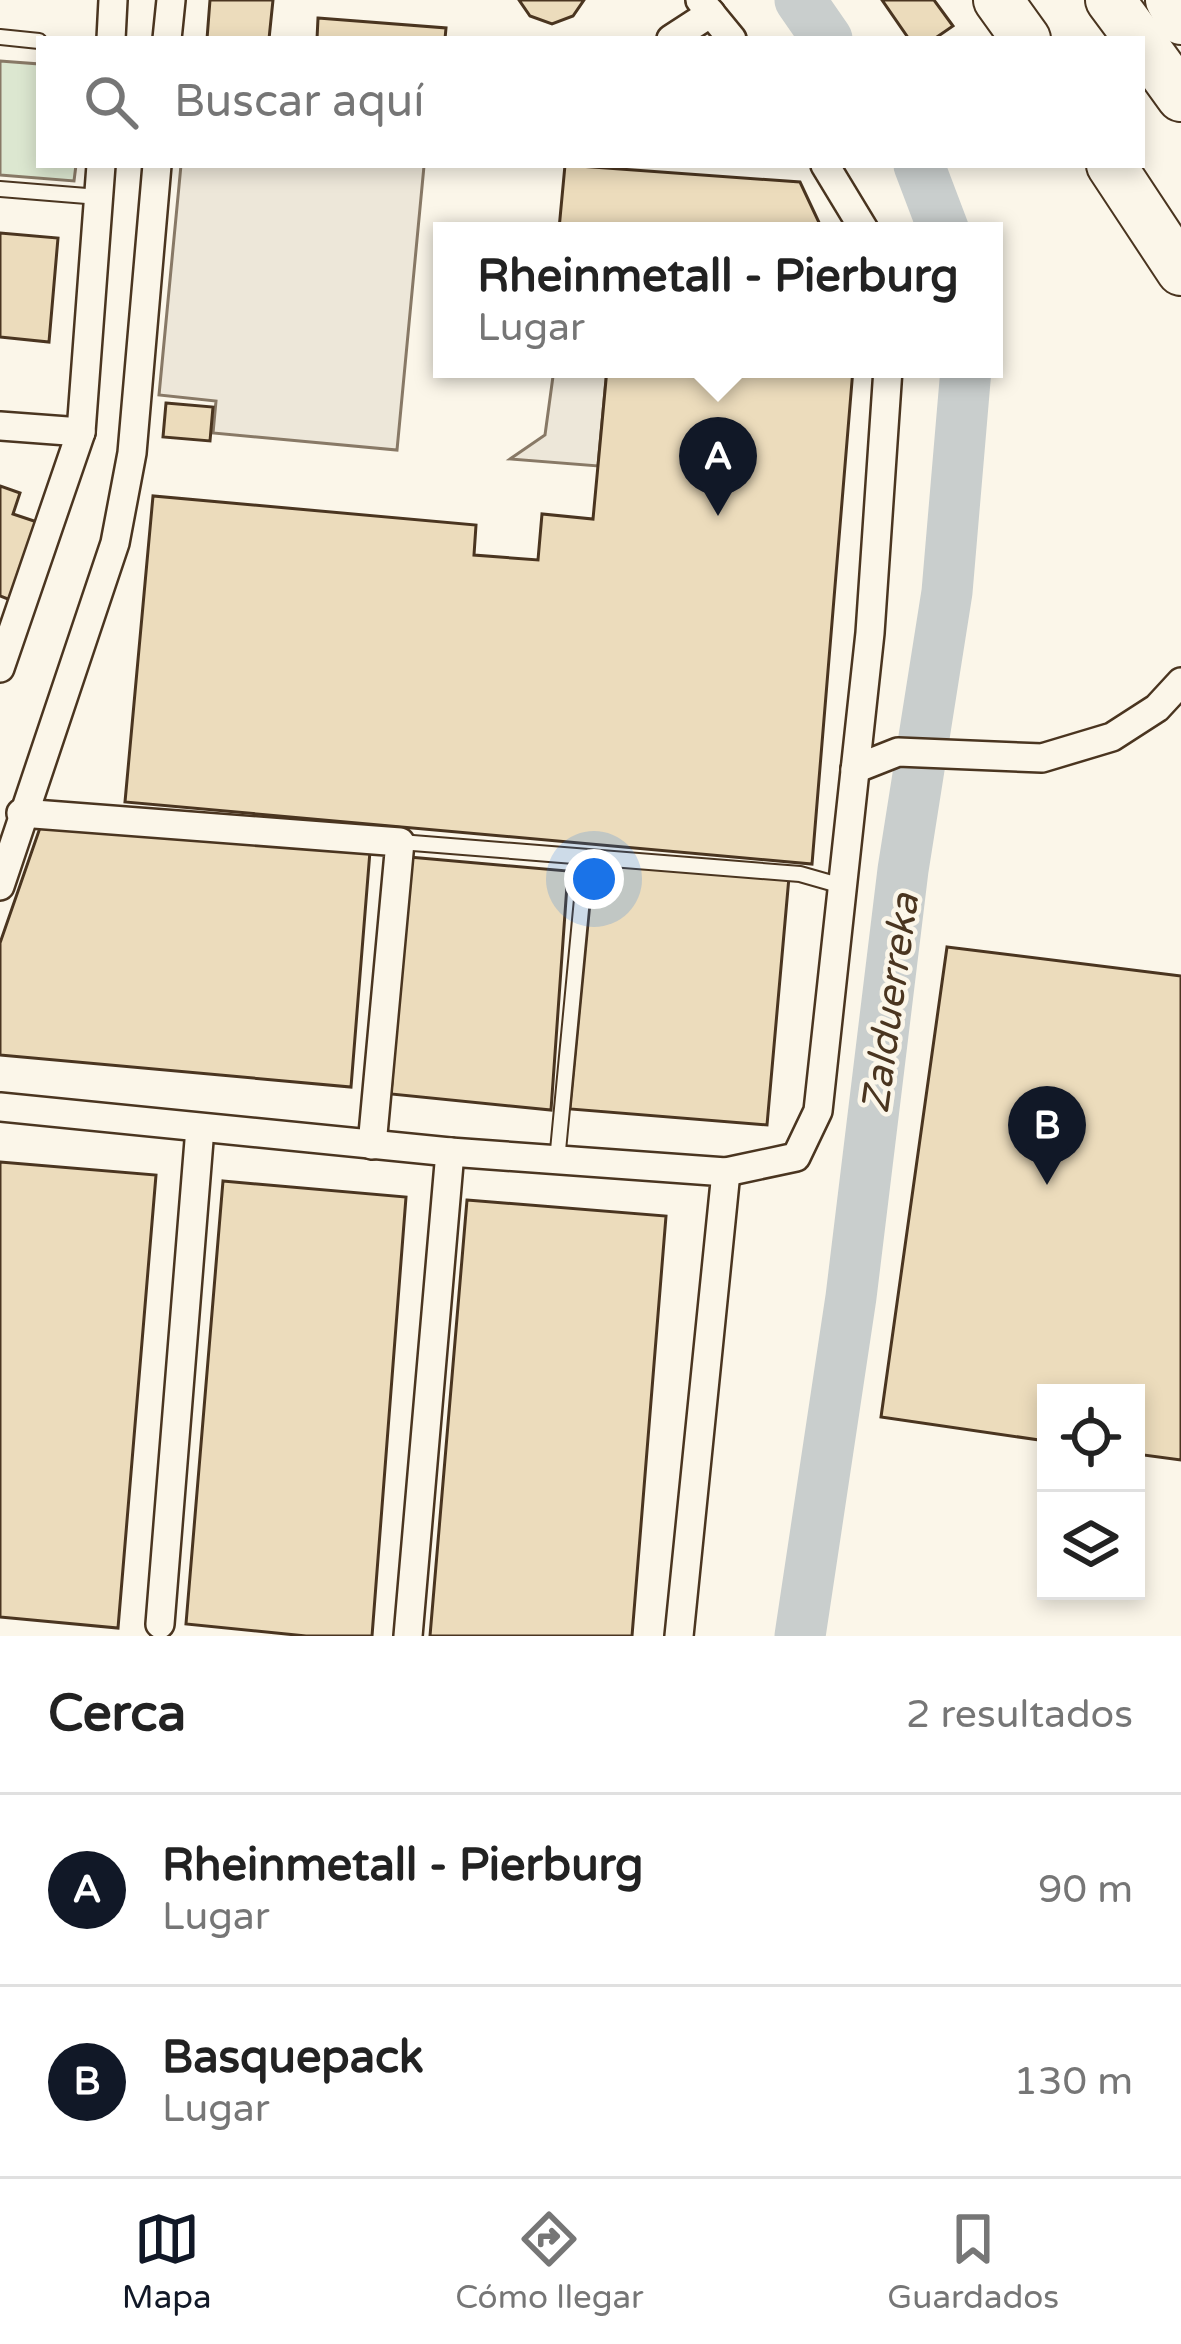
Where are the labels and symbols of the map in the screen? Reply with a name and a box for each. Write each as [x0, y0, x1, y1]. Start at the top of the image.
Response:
pin: A [679, 417, 757, 516]
your location [564, 849, 624, 909]
water label: Zalduerreka [852, 889, 929, 1116]
pin: B [1008, 1086, 1086, 1185]

